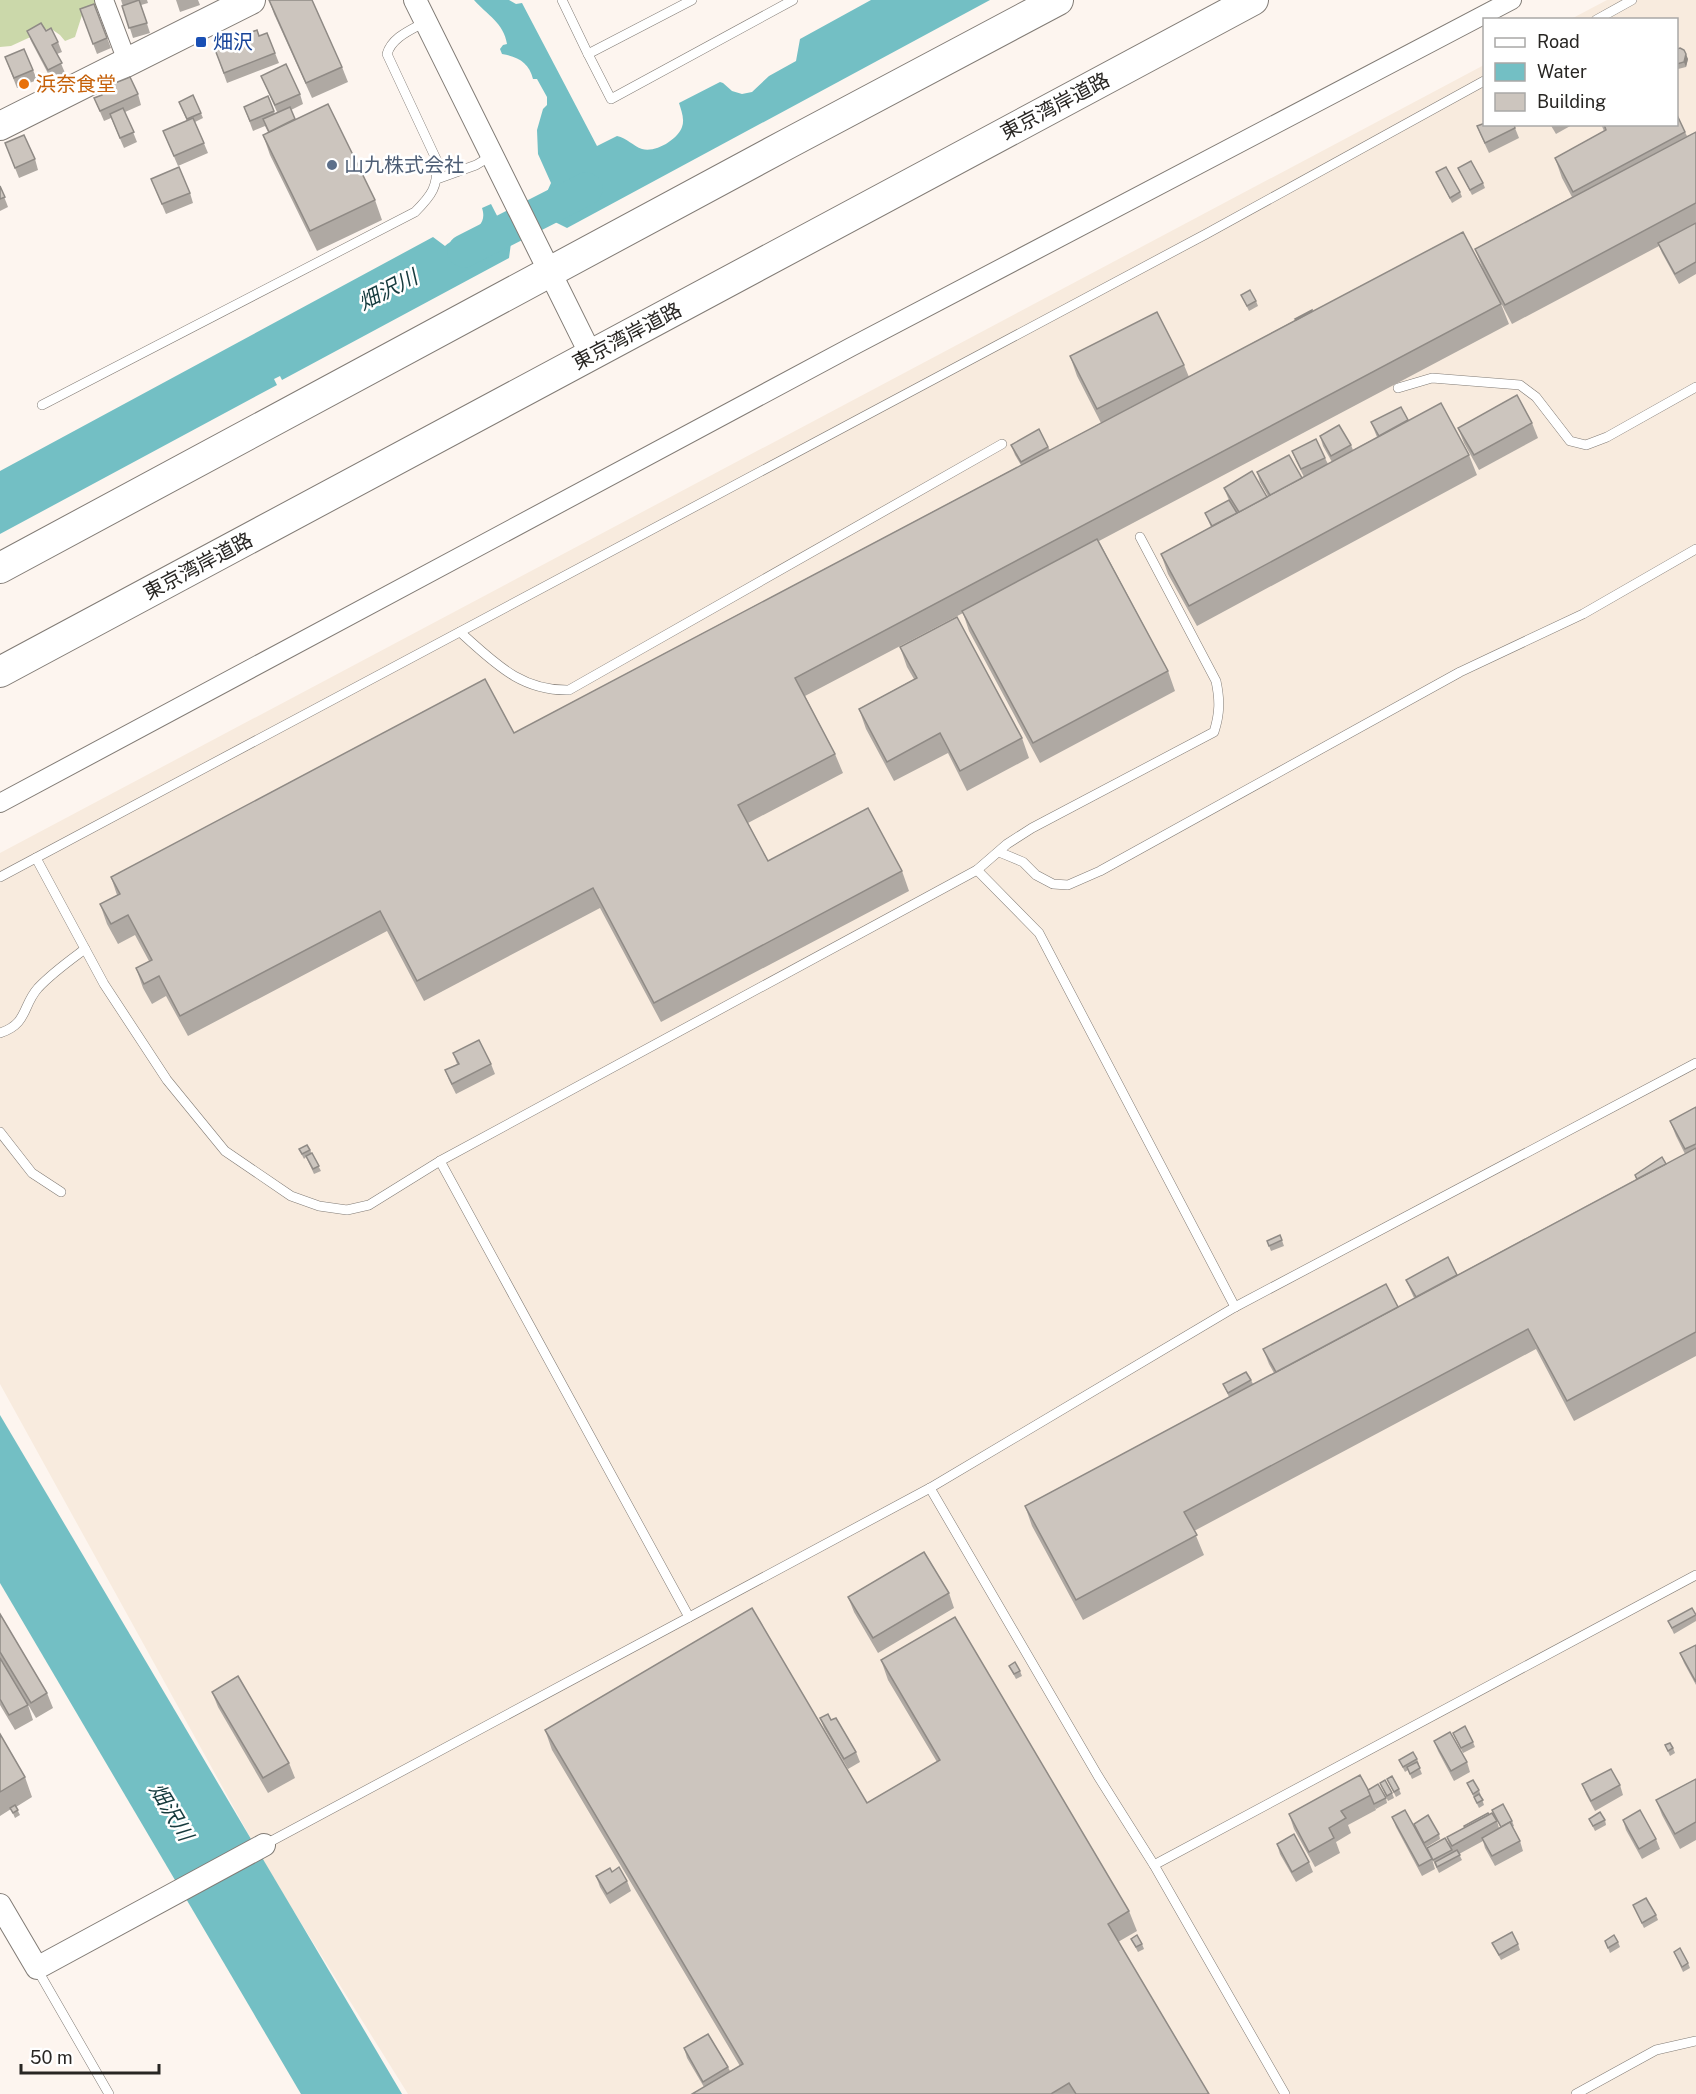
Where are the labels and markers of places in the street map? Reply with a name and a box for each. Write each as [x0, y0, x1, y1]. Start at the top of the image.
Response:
place label: 畑沢 [213, 30, 253, 54]
marker: 畑沢 [194, 35, 208, 49]
place label: 浜奈食堂 [36, 72, 116, 96]
marker: 浜奈食堂 [17, 77, 31, 91]
place label: 山九株式会社 [344, 153, 464, 177]
marker: 山九株式会社 [325, 158, 339, 172]

